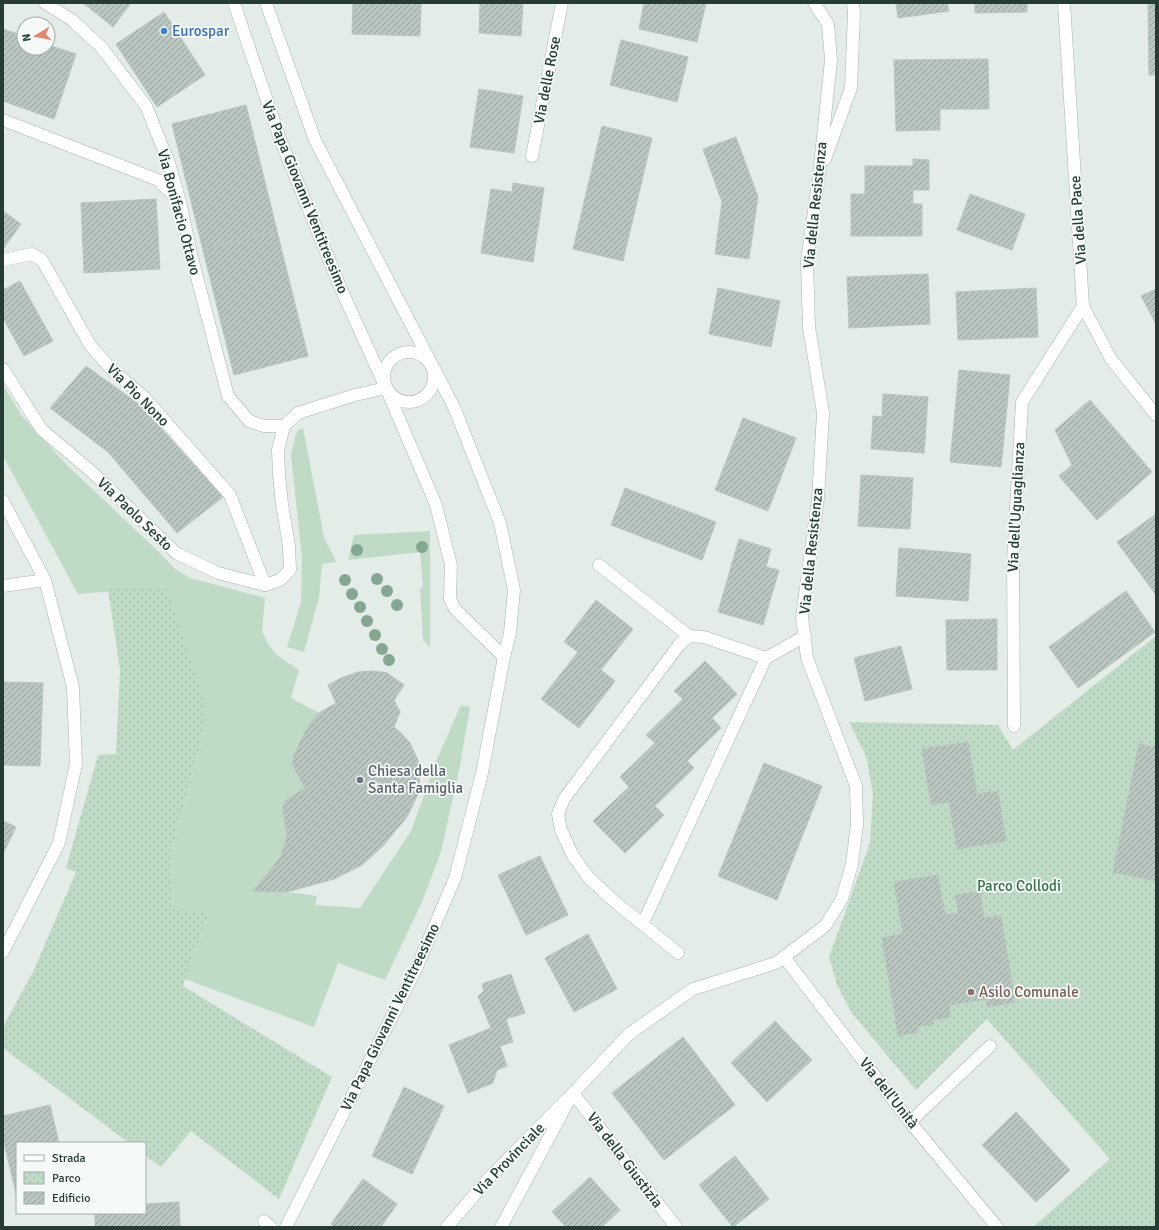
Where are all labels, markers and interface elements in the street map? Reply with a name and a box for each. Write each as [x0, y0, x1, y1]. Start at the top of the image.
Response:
north arrow [16, 16, 56, 56]
place label: Eurospar [172, 22, 230, 40]
marker: Eurospar [159, 26, 169, 36]
text: N [20, 33, 34, 43]
street label: Via delle Rose [530, 35, 564, 125]
street label: Via Papa Giovanni Ventitreesimo [258, 98, 352, 296]
street label: Via della Resistenza [799, 141, 831, 269]
street label: Via Bonifacio Ottavo [154, 147, 205, 277]
street label: Via della Pace [1066, 175, 1090, 265]
street label: Via Pio Nono [103, 360, 173, 430]
street label: Via dell'Uguaglianza [1004, 441, 1028, 573]
street label: Via Paolo Sesto [94, 474, 177, 555]
street label: Via della Resistenza [795, 487, 827, 615]
place label: Chiesa della Santa Famiglia [368, 762, 463, 797]
marker: Chiesa della Santa Famiglia [355, 775, 365, 785]
park label: Parco Collodi [977, 877, 1061, 895]
street label: Via Papa Giovanni Ventitreesimo [337, 920, 443, 1114]
place label: Asilo Comunale [979, 983, 1079, 1001]
marker: Asilo Comunale [966, 987, 976, 997]
street label: Via dell'Unità [856, 1054, 922, 1132]
street label: Via della Giustizia [583, 1109, 667, 1211]
street label: Via Provinciale [470, 1119, 548, 1199]
legend [16, 1142, 146, 1214]
text: Strada [52, 1151, 86, 1166]
text: Parco [52, 1171, 81, 1186]
text: Edificio [52, 1191, 90, 1206]

